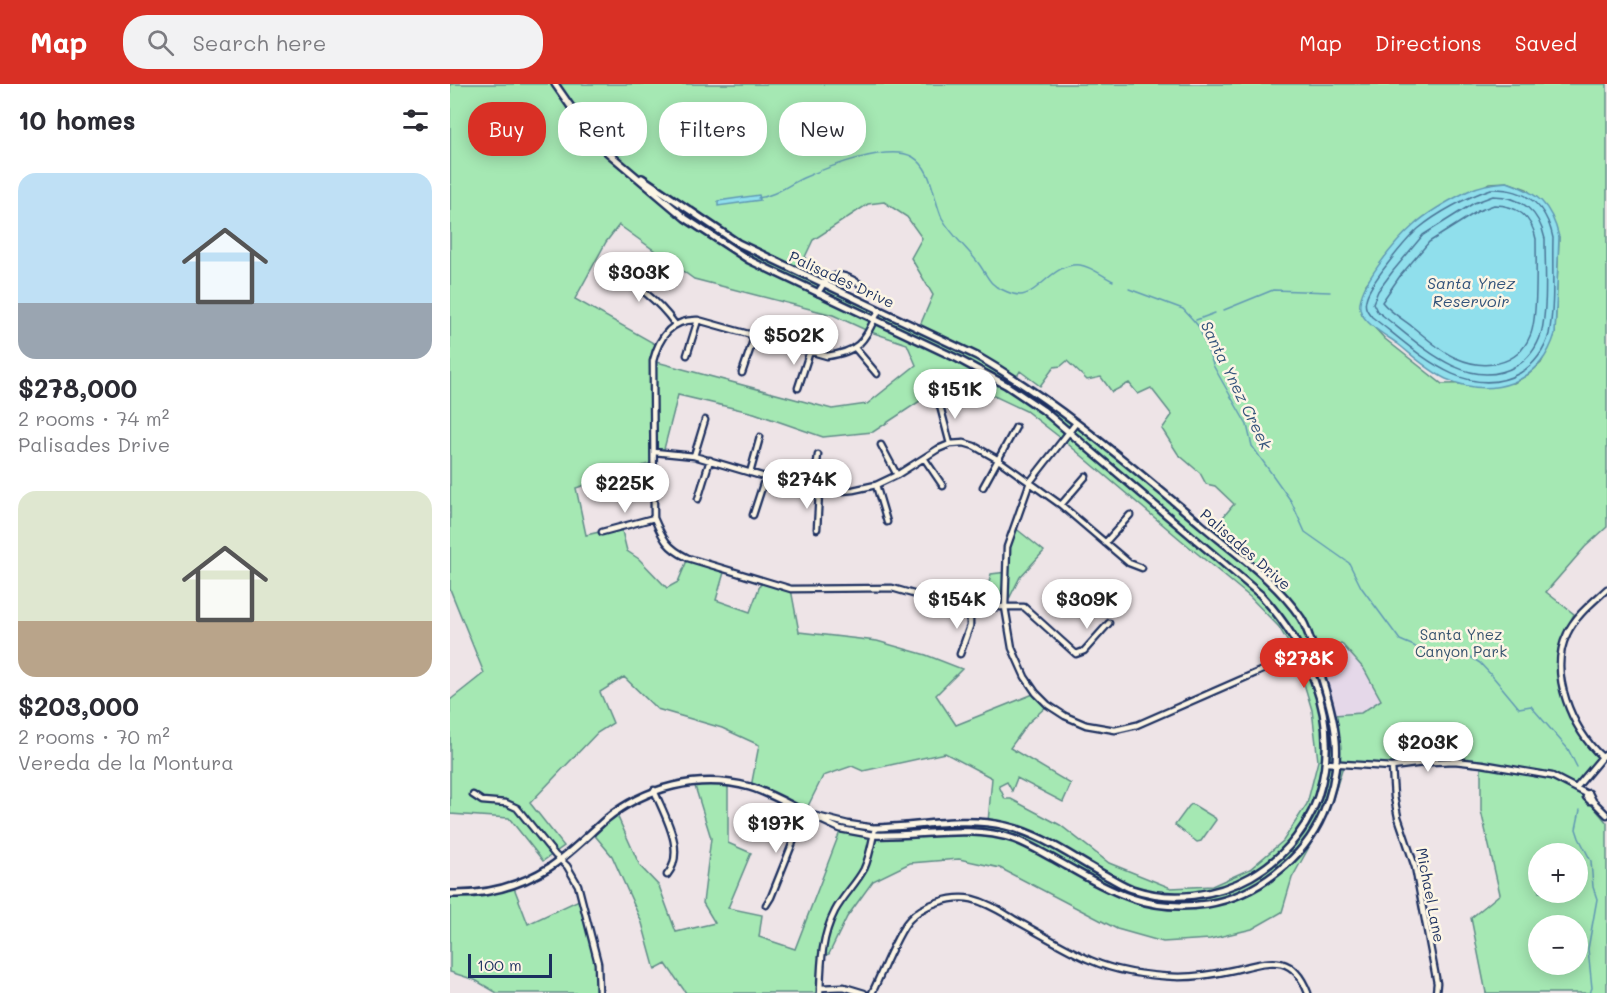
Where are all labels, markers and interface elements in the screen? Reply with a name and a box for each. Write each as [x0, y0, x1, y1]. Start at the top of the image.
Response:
search box [123, 15, 543, 69]
text: Map [30, 24, 87, 60]
icon: search [144, 26, 177, 59]
text: Search here [192, 28, 326, 57]
text: Map [1299, 29, 1342, 56]
text: Directions [1375, 29, 1482, 56]
text: Saved [1515, 29, 1577, 56]
chip: Buy [468, 102, 546, 156]
chip: Rent [558, 102, 647, 156]
chip: Filters [659, 102, 767, 156]
chip: New [779, 102, 866, 156]
text: 10 homes [18, 103, 136, 137]
icon: filters [399, 104, 432, 137]
icon: home [171, 212, 279, 320]
street label: Palisades Drive [786, 246, 898, 312]
pin: $303K [597, 252, 681, 303]
text: $303K [608, 258, 670, 284]
water label: Santa Ynez Reservoir [1427, 272, 1515, 311]
pin: $502K [752, 315, 836, 366]
water label: Santa Ynez Creek [1197, 317, 1278, 453]
text: $502K [763, 321, 825, 347]
pin: $151K [913, 369, 997, 420]
text: $278,000 [18, 371, 137, 405]
text: $151K [928, 375, 982, 401]
text: 2 rooms · 74 m² [18, 405, 169, 431]
text: Palisades Drive [18, 431, 170, 457]
pin: $274K [765, 459, 849, 510]
pin: $225K [583, 463, 667, 514]
text: $274K [777, 465, 837, 491]
text: $225K [595, 469, 655, 495]
street label: Palisades Drive [1196, 504, 1296, 594]
icon: home [171, 530, 279, 638]
pin: $154K [915, 579, 999, 630]
pin: $309K [1045, 579, 1129, 630]
text: $154K [928, 585, 986, 611]
text: $309K [1056, 585, 1118, 611]
park label: Santa Ynez Canyon Park [1415, 624, 1507, 661]
pin: $278K [1262, 638, 1346, 689]
text: $278K [1274, 644, 1334, 670]
text: $203,000 [18, 689, 139, 723]
pin: $203K [1386, 722, 1470, 773]
text: 2 rooms · 70 m² [18, 723, 170, 749]
text: $203K [1397, 728, 1459, 754]
text: Vereda de la Montura [18, 749, 234, 775]
pin: $197K [734, 803, 818, 854]
text: $197K [747, 809, 805, 835]
map controls [1528, 843, 1588, 975]
button: + [1528, 843, 1588, 903]
street label: Michael Lane [1412, 846, 1450, 944]
button: − [1528, 915, 1588, 975]
scale bar [468, 951, 552, 978]
text: 100 m [477, 954, 522, 975]

